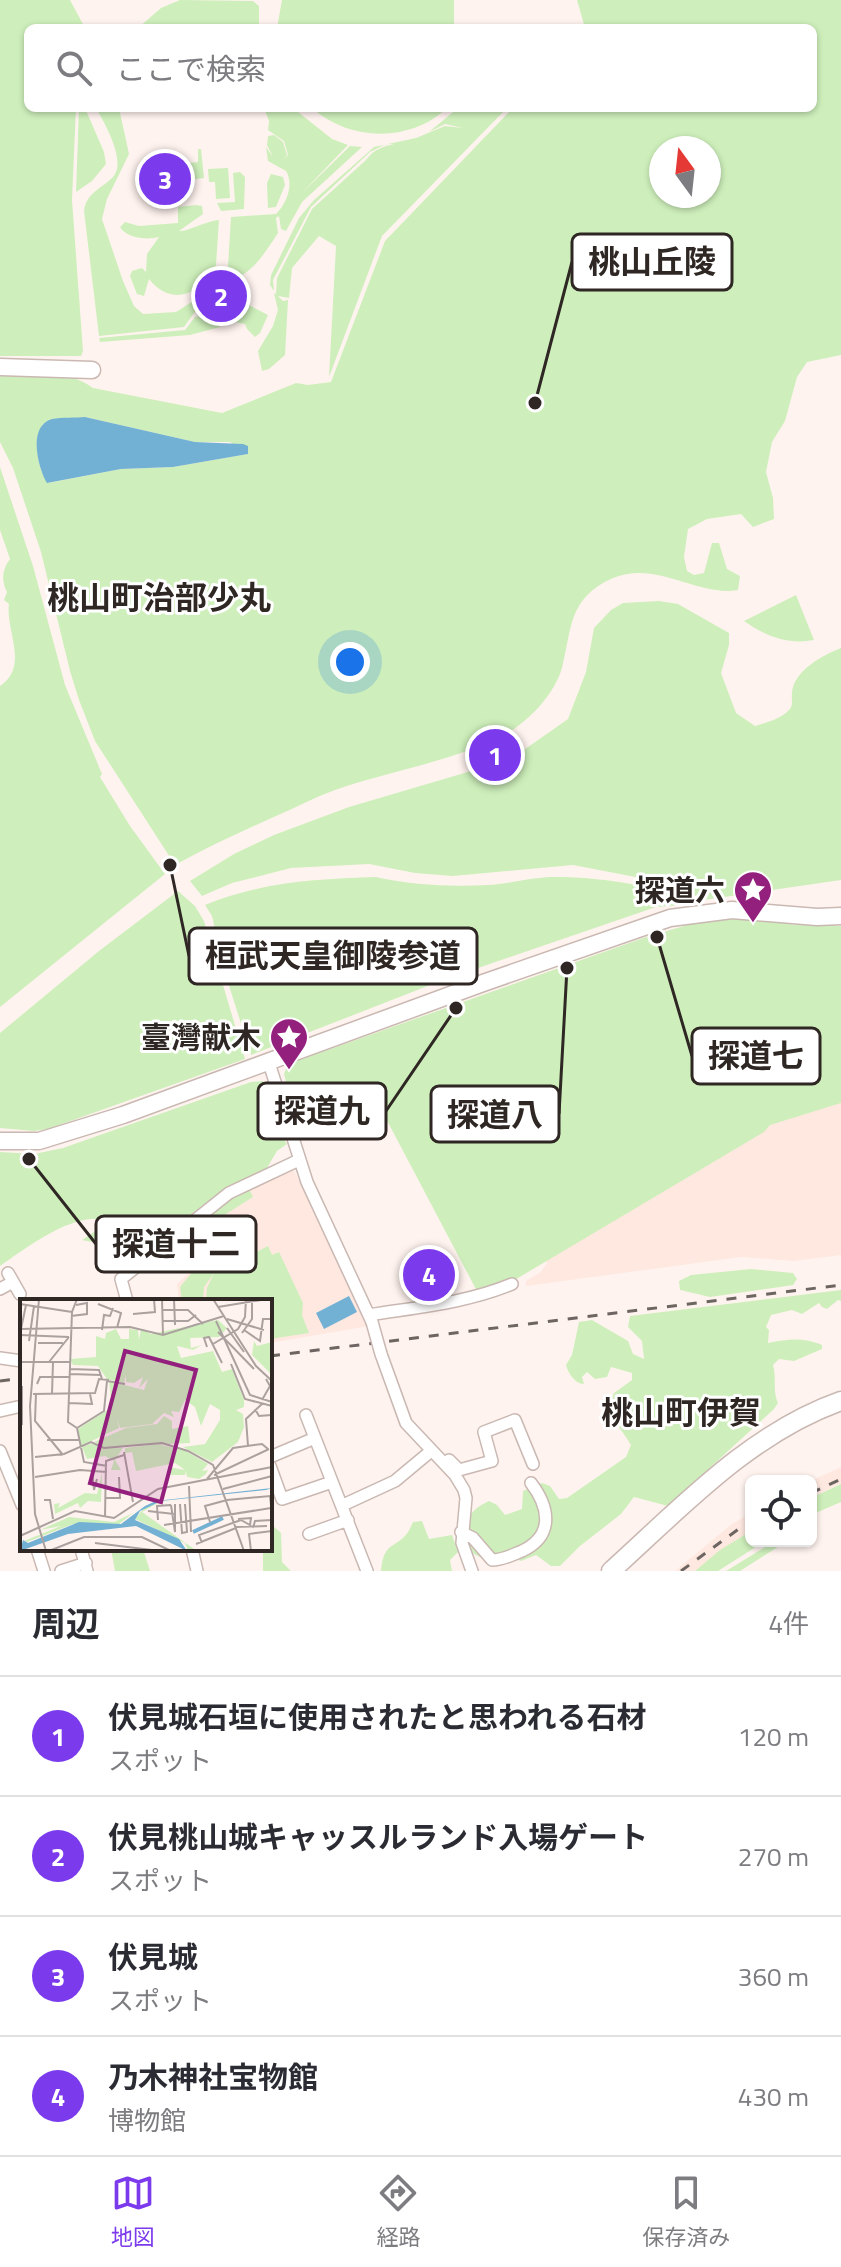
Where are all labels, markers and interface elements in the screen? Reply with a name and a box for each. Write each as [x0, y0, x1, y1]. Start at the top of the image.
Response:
search box [24, 24, 817, 112]
icon: search [52, 46, 96, 90]
text: ここで検索 [116, 46, 266, 92]
north arrow [649, 136, 721, 208]
pin: 3 [139, 149, 191, 209]
callout: 桃山丘陵 [572, 234, 732, 290]
text: 桃山丘陵 [588, 237, 716, 285]
pin: 2 [195, 266, 247, 326]
district label: 桃山町治部少丸 [47, 573, 271, 621]
your location [330, 642, 370, 682]
pin: 1 [469, 725, 521, 785]
place label: 探道六 [635, 867, 725, 913]
place icon: 探道六 [732, 869, 774, 924]
callout: 桓武天皇御陵参道 [189, 928, 477, 984]
text: 桓武天皇御陵参道 [205, 931, 461, 979]
place label: 臺灣献木 [141, 1014, 261, 1060]
place icon: 臺灣献木 [268, 1016, 310, 1071]
callout: 探道七 [692, 1028, 820, 1084]
text: 探道七 [708, 1031, 804, 1079]
callout: 探道九 [258, 1083, 386, 1139]
text: 探道九 [274, 1086, 370, 1134]
callout: 探道八 [431, 1086, 559, 1142]
text: 探道八 [447, 1090, 543, 1138]
callout: 探道十二 [96, 1216, 256, 1272]
text: 探道十二 [112, 1219, 240, 1267]
pin: 4 [403, 1245, 455, 1305]
inset map [20, 1299, 272, 1551]
district label: 桃山町伊賀 [601, 1388, 761, 1436]
map controls [745, 1475, 817, 1547]
button: locate [745, 1475, 817, 1547]
text: 周辺 [32, 1597, 100, 1649]
text: 4件 [768, 1604, 809, 1643]
text: 伏見城石垣に使用されたと思われる石材 [108, 1694, 647, 1740]
text: 1 [51, 1717, 65, 1756]
text: 120 m [738, 1717, 809, 1756]
text: スポット [108, 1741, 212, 1780]
text: 伏見桃山城キャッスルランド入場ゲート [108, 1814, 648, 1860]
text: 2 [51, 1837, 65, 1876]
text: 270 m [738, 1837, 809, 1876]
text: スポット [108, 1861, 212, 1900]
text: 伏見城 [108, 1934, 198, 1980]
text: 3 [51, 1957, 65, 1996]
text: 360 m [738, 1957, 809, 1996]
text: スポット [108, 1981, 212, 2020]
text: 乃木神社宝物館 [108, 2054, 318, 2100]
text: 4 [51, 2077, 65, 2116]
text: 430 m [738, 2077, 809, 2116]
text: 博物館 [108, 2101, 186, 2140]
tab: 地図 [111, 2171, 155, 2254]
tab: 経路 [376, 2171, 420, 2254]
tab: 保存済み [642, 2171, 730, 2254]

